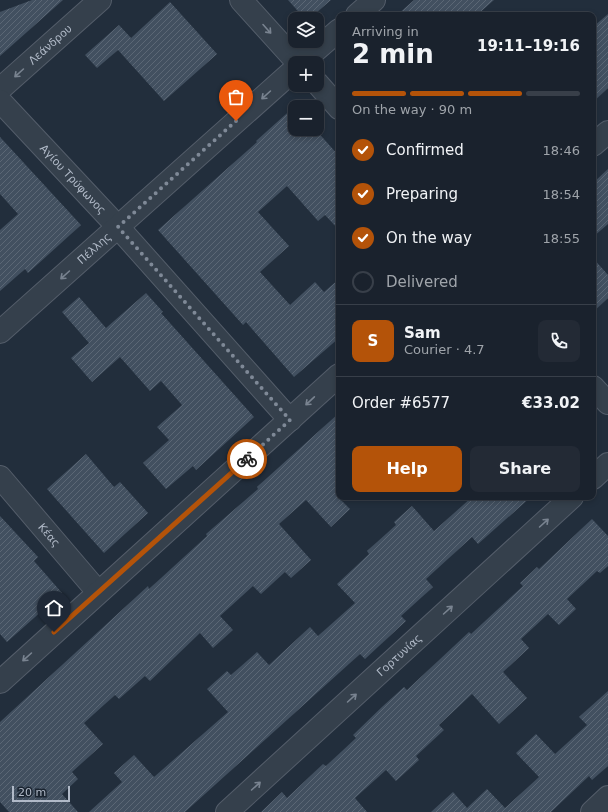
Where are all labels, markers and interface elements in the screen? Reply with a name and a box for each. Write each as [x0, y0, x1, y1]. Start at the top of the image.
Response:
map controls [288, 12, 324, 136]
button: layers [288, 12, 324, 48]
street label: Λεάνδρου [26, 22, 74, 67]
one-way arrow [263, 24, 272, 34]
text: Arriving in [352, 24, 419, 39]
text: 19:11–19:16 [477, 37, 580, 55]
text: 2 min [352, 39, 434, 69]
button: + [288, 56, 324, 92]
one-way arrow [13, 68, 24, 77]
pin [219, 80, 253, 121]
icon: bag [225, 86, 247, 108]
one-way arrow [261, 90, 271, 99]
button: − [288, 100, 324, 136]
text: On the way · 90 m [352, 102, 472, 117]
icon: check [352, 139, 374, 161]
text: Confirmed [386, 141, 464, 159]
street label: Αγίου Τρύφωνος [38, 142, 109, 217]
text: 18:46 [543, 143, 580, 158]
icon: check [352, 183, 374, 205]
text: Preparing [386, 185, 458, 203]
text: 18:54 [543, 187, 580, 202]
icon: check [352, 227, 374, 249]
text: On the way [386, 229, 472, 247]
street label: Πέλλης [75, 230, 114, 267]
text: 18:55 [543, 231, 580, 246]
one-way arrow [59, 270, 70, 279]
text: Delivered [386, 273, 458, 291]
button: phone [538, 320, 580, 362]
text: Sam [404, 324, 441, 342]
text: S [368, 332, 378, 350]
text: Courier · 4.7 [404, 342, 485, 357]
text: Order #6577 [352, 394, 450, 412]
text: €33.02 [522, 394, 580, 412]
one-way arrow [305, 396, 315, 406]
courier [227, 439, 267, 479]
button: Help [352, 446, 462, 492]
button: Share [470, 446, 580, 492]
icon: bike [236, 448, 258, 470]
one-way arrow [538, 518, 549, 527]
street label: Κέας [36, 520, 63, 549]
pin [37, 591, 71, 632]
icon: home [43, 597, 65, 619]
one-way arrow [442, 606, 453, 615]
street label: Γορτυνίας [374, 631, 424, 679]
one-way arrow [22, 652, 32, 662]
one-way arrow [346, 694, 356, 703]
one-way arrow [250, 781, 261, 790]
scale bar [12, 784, 70, 803]
text: 20 m [18, 786, 46, 799]

